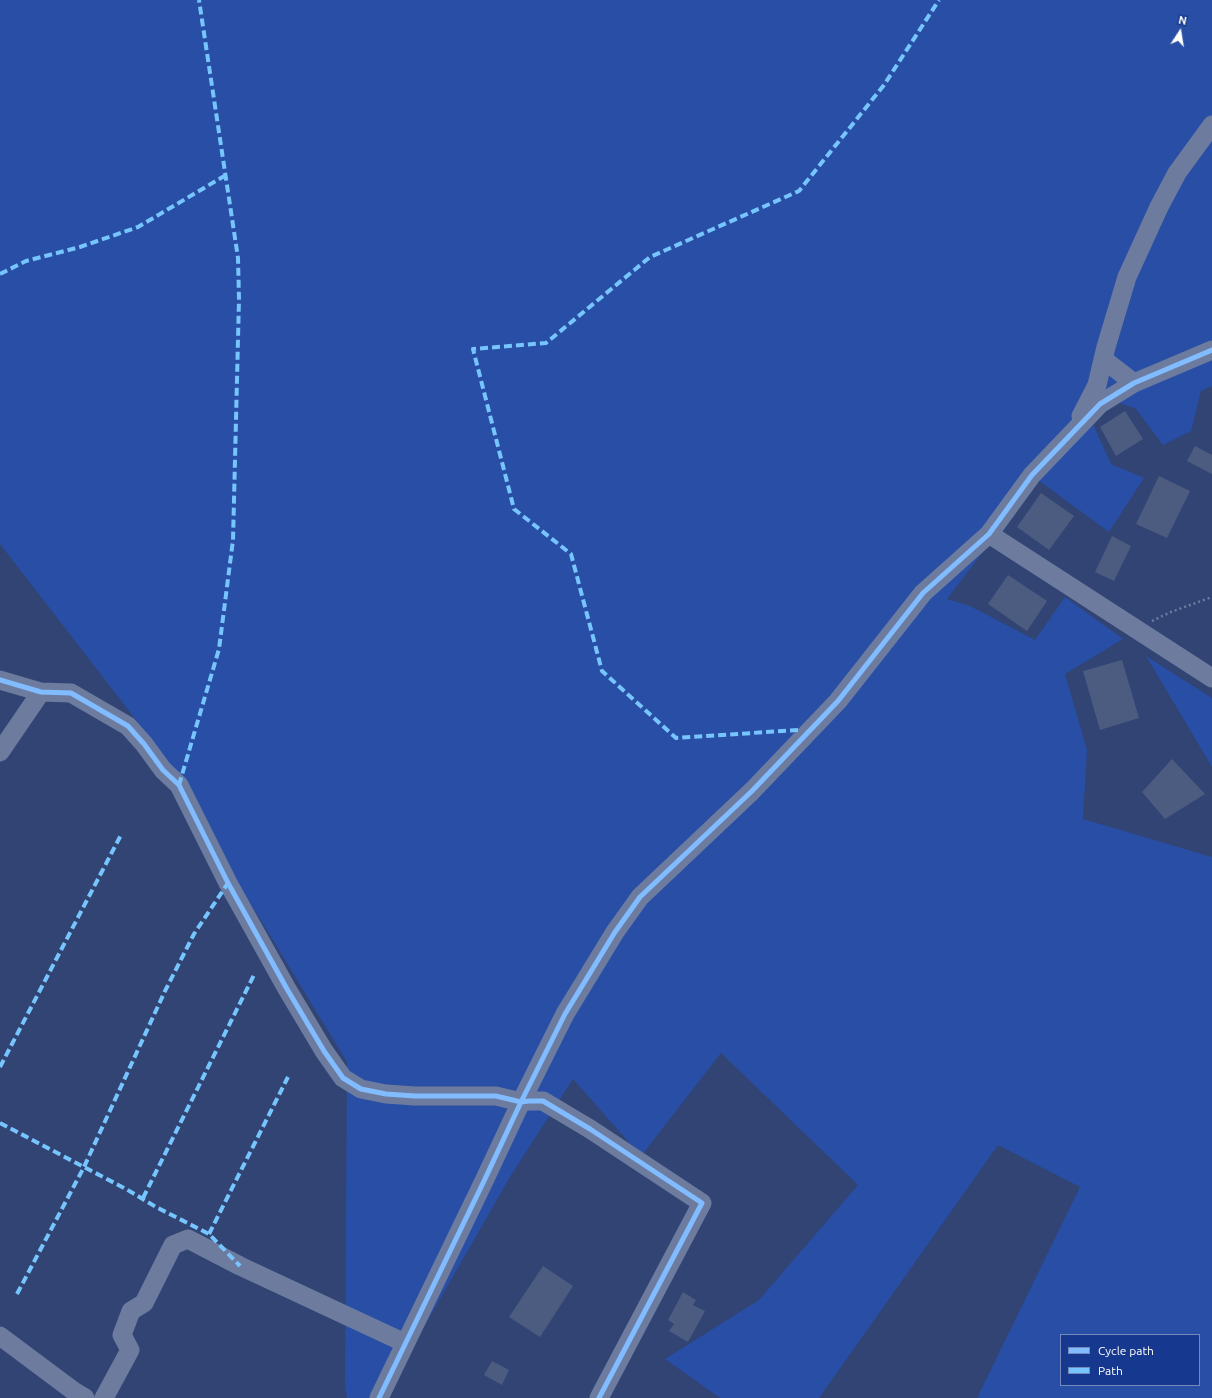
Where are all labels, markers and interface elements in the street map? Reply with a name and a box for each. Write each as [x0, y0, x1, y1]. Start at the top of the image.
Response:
north arrow [1160, 12, 1200, 52]
text: N [1177, 14, 1188, 27]
legend [1060, 1334, 1200, 1386]
text: Cycle path [1098, 1344, 1154, 1357]
text: Path [1098, 1364, 1123, 1377]

